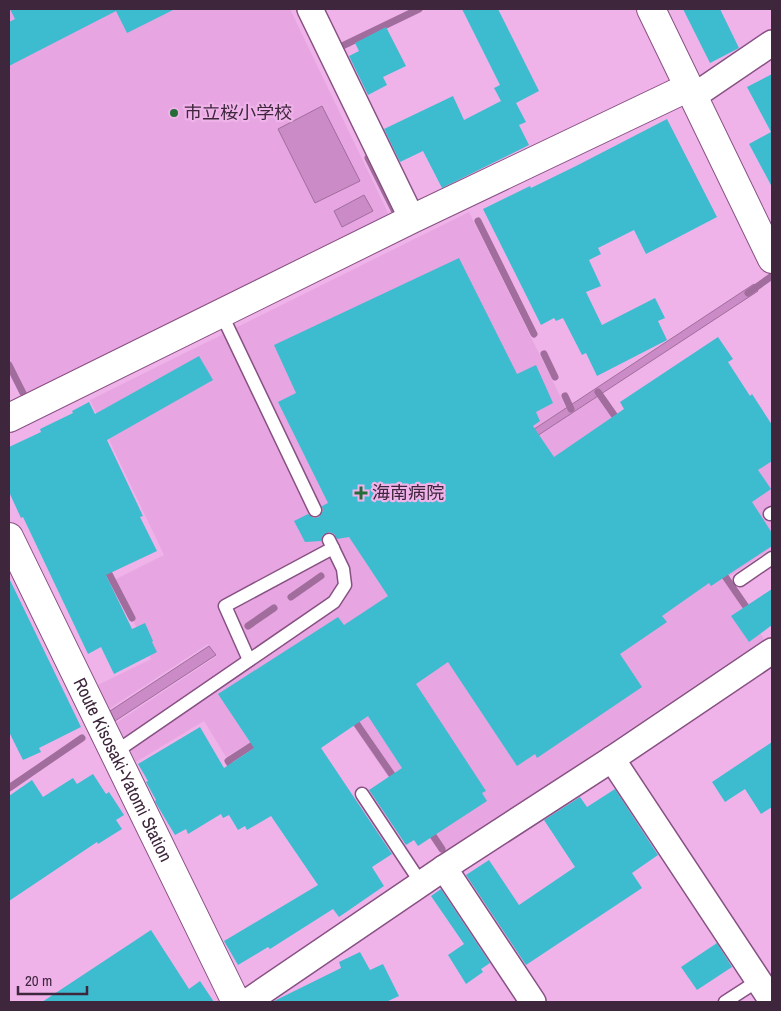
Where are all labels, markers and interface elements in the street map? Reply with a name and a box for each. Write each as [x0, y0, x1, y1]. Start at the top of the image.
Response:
place label: 市立桜小学校 [184, 100, 292, 125]
marker: 市立桜小学校 [168, 107, 180, 119]
place label: 海南病院 [372, 480, 444, 505]
marker: 海南病院 [354, 486, 368, 500]
street label: Route Kisosaki-Yatomi Station [68, 673, 179, 866]
scale bar [18, 964, 86, 996]
text: 20 m [25, 970, 52, 991]

